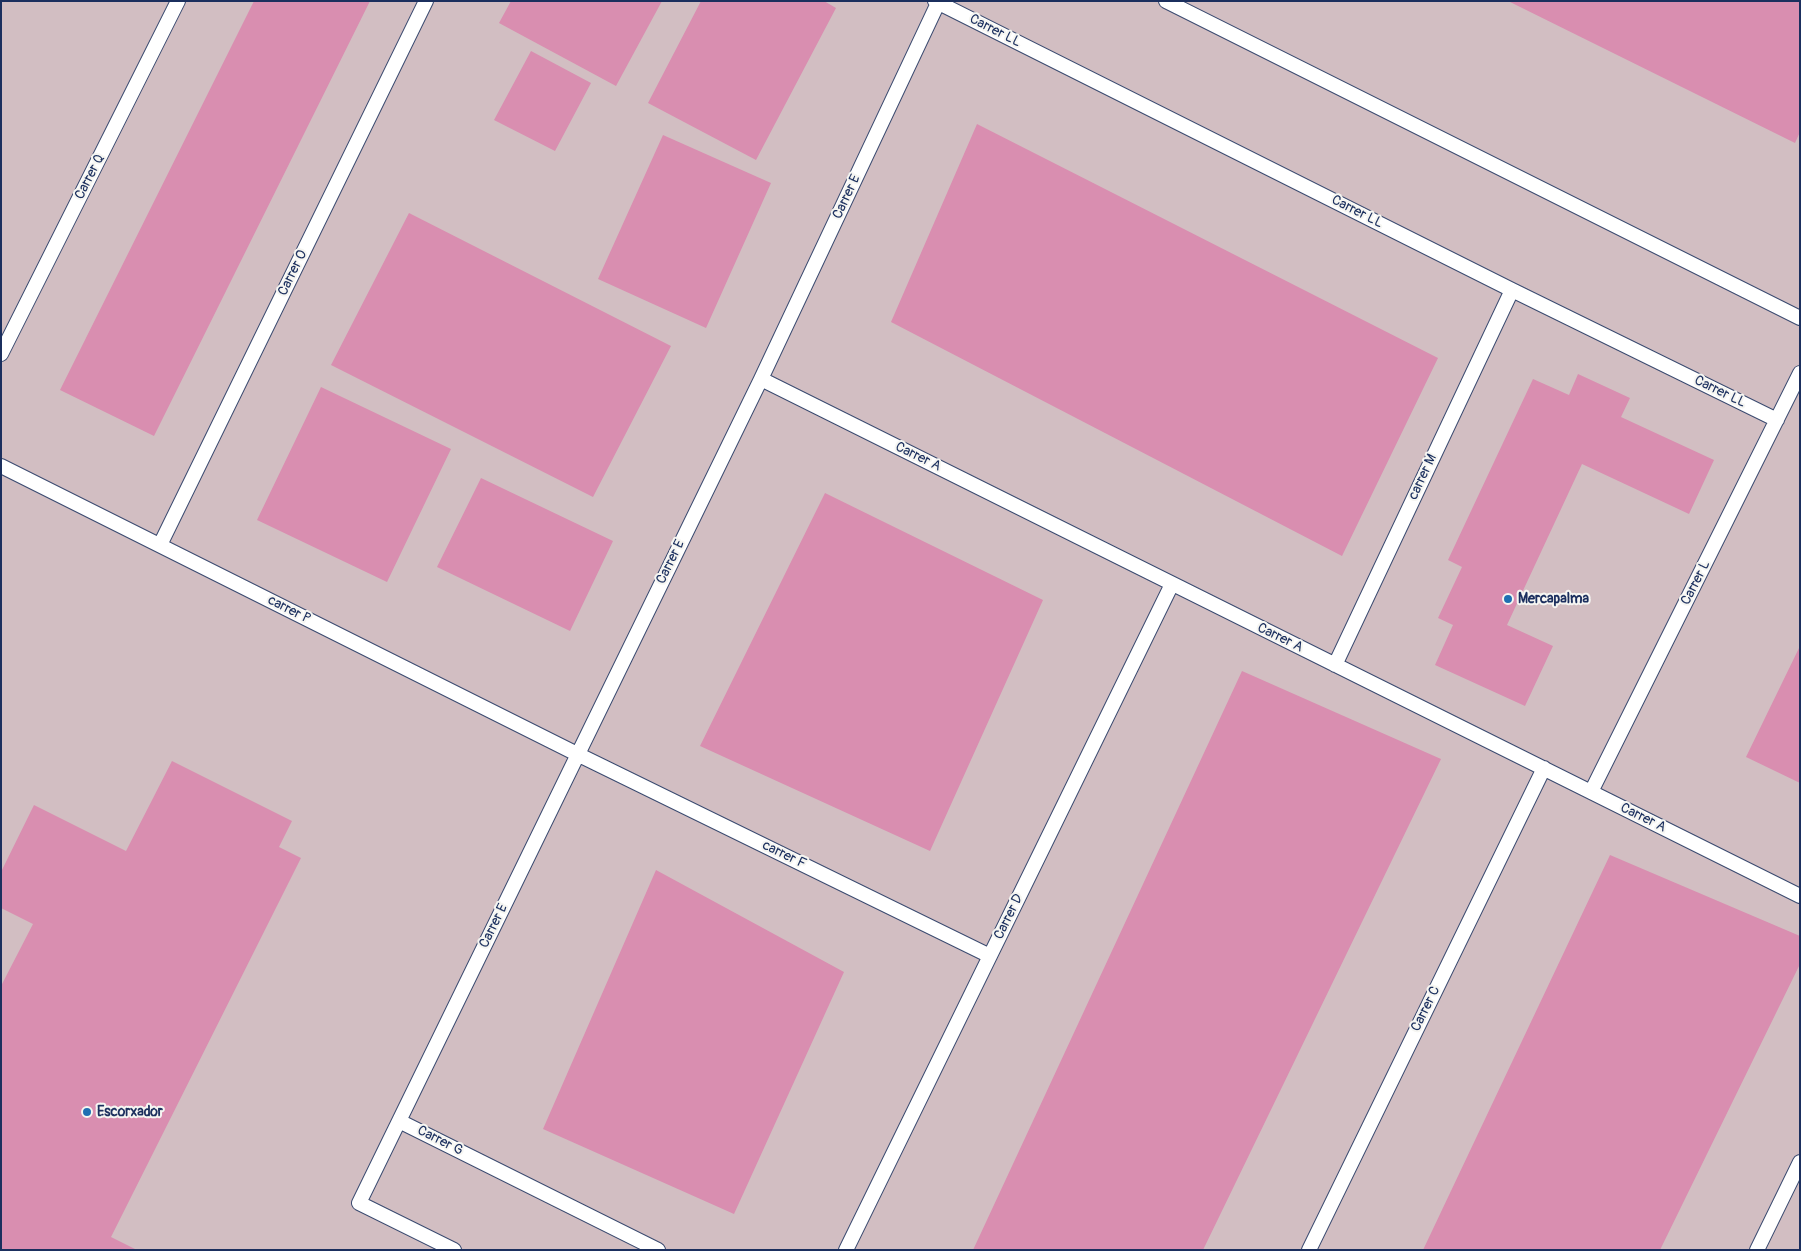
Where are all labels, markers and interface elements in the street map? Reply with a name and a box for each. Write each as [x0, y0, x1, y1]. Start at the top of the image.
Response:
street label: Carrer LL [966, 11, 1024, 51]
street label: Carrer Q [72, 152, 108, 202]
street label: Carrer E [829, 172, 865, 222]
street label: Carrer LL [1328, 192, 1386, 232]
street label: Carrer O [275, 247, 311, 299]
street label: Carrer LL [1691, 372, 1749, 412]
street label: Carrer A [892, 439, 944, 475]
street label: carrer M [1405, 452, 1441, 502]
street label: Carrer E [653, 537, 689, 587]
street label: Carrer L [1678, 558, 1714, 608]
place label: Mercapalma [1518, 591, 1589, 607]
street label: carrer P [265, 592, 313, 628]
marker: Mercapalma [1502, 593, 1514, 605]
street label: Carrer A [1254, 620, 1306, 656]
street label: Carrer A [1617, 800, 1669, 836]
street label: carrer F [759, 837, 809, 873]
street label: Carrer D [991, 891, 1027, 943]
street label: Carrer E [476, 901, 512, 951]
street label: Carrer C [1408, 984, 1444, 1034]
place label: Escorxador [97, 1104, 163, 1120]
marker: Escorxador [81, 1106, 93, 1118]
street label: Carrer G [414, 1122, 466, 1160]

